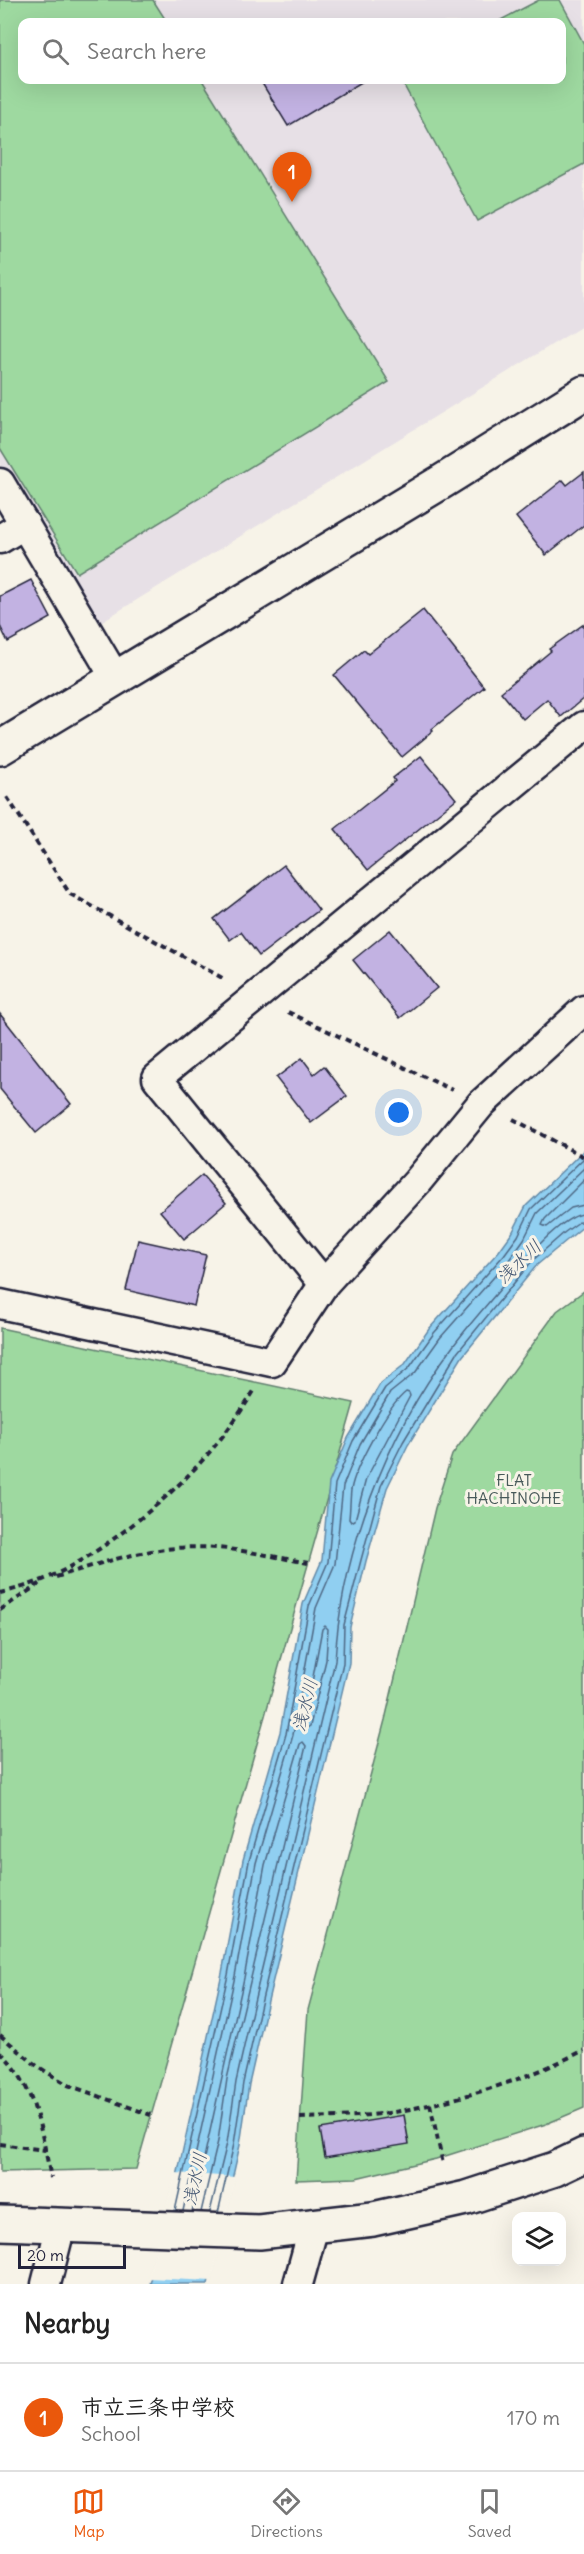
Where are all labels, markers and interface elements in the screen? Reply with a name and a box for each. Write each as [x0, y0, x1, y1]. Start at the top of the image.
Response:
search box [18, 18, 566, 84]
icon: search [39, 35, 72, 68]
text: Search here [87, 37, 206, 65]
pin: 1 [272, 152, 312, 202]
your location [384, 1098, 413, 1127]
water label: 浅水川 [491, 1235, 546, 1289]
park label: FLAT HACHINOHE [467, 1470, 561, 1508]
water label: 浅水川 [287, 1676, 322, 1734]
water label: 浅水川 [178, 2150, 211, 2208]
map controls [512, 2212, 566, 2266]
button: layers [512, 2212, 566, 2266]
scale bar [18, 2242, 126, 2270]
text: 20 m [27, 2245, 64, 2265]
text: Nearby [24, 2307, 110, 2340]
text: 市立三条中学校 [81, 2393, 235, 2421]
text: 1 [40, 2405, 47, 2430]
text: 170 m [507, 2405, 560, 2430]
text: School [81, 2421, 141, 2446]
tab: Map [72, 2485, 105, 2541]
tab: Directions [250, 2485, 323, 2541]
tab: Saved [468, 2485, 512, 2541]

